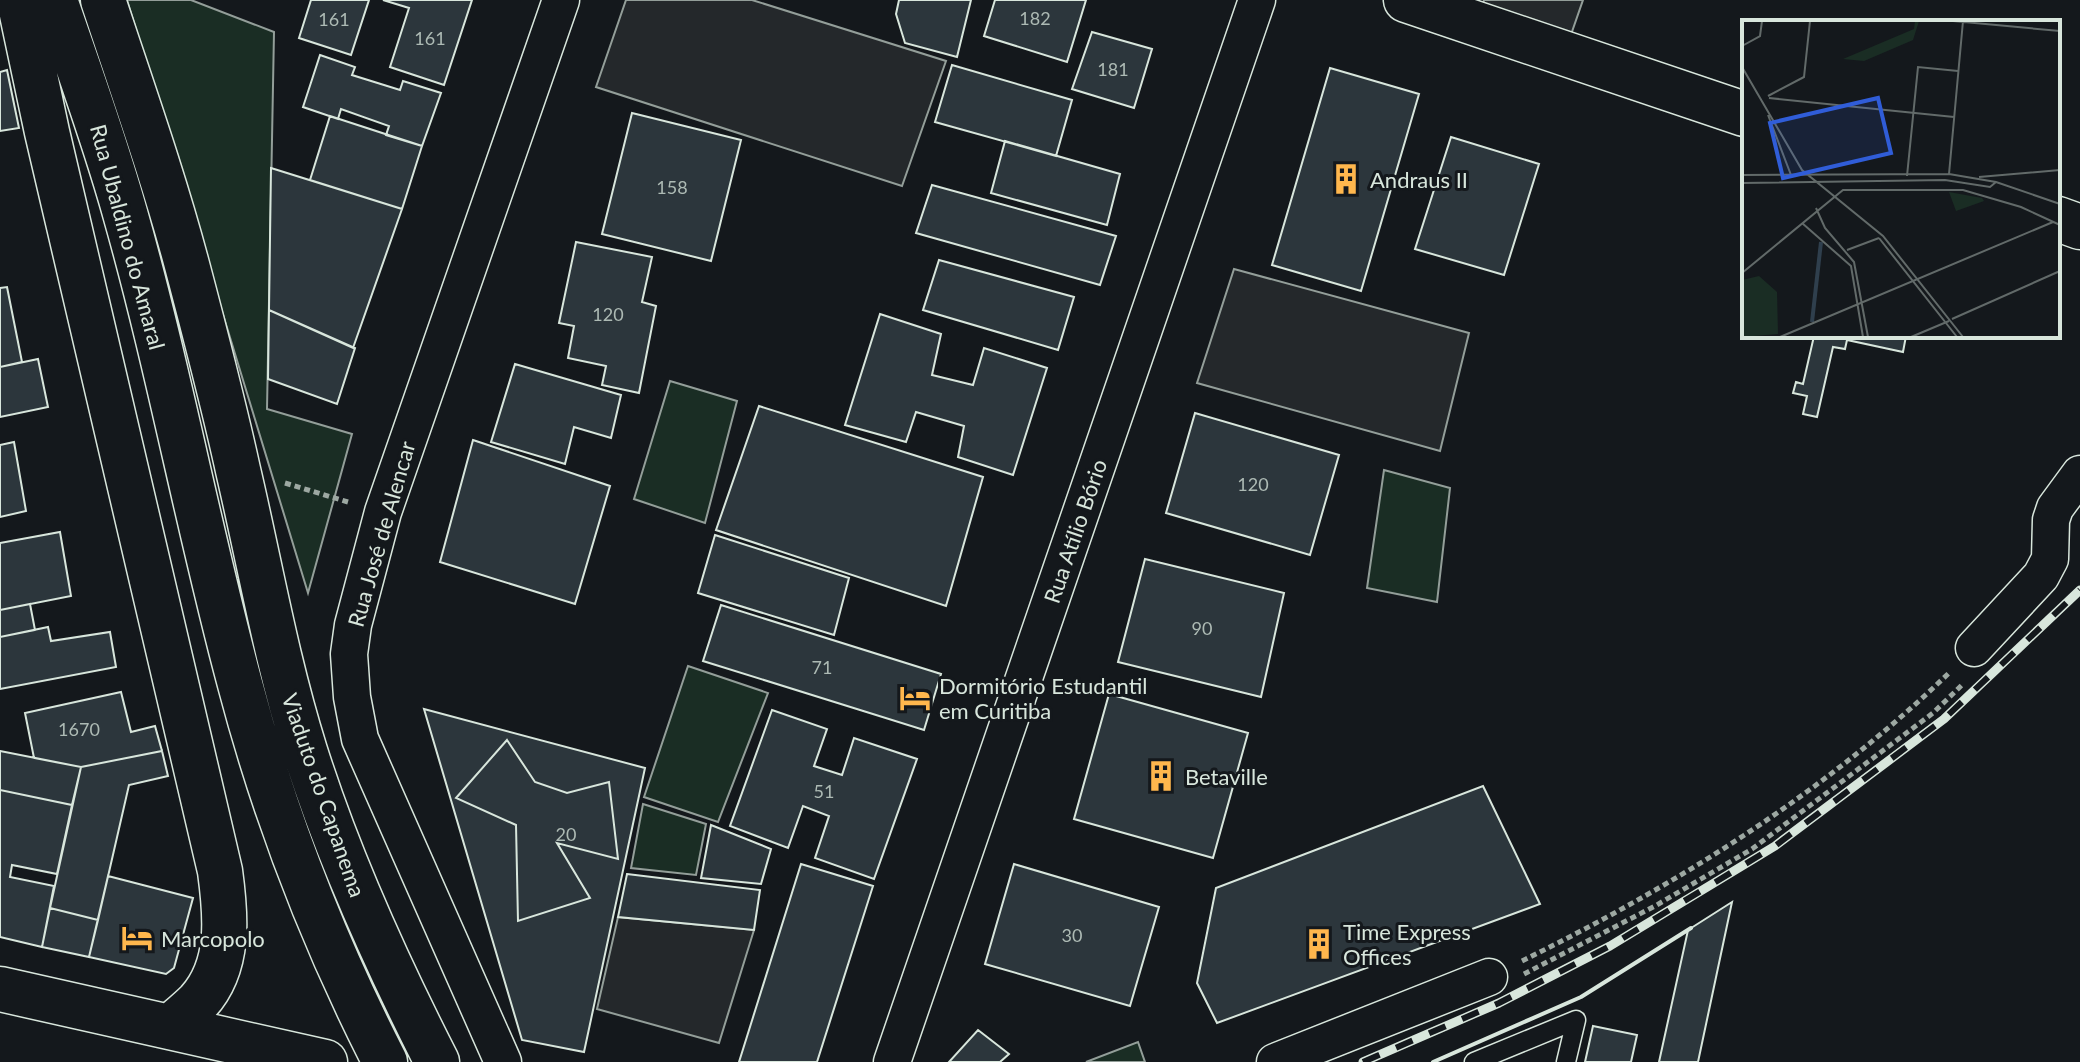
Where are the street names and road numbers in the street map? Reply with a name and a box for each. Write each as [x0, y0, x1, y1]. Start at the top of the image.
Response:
street label: Rua Ubaldino do Amaral [85, 121, 171, 353]
street label: Rua José de Alencar [342, 438, 420, 630]
street label: Rua Atílio Bório [1038, 455, 1112, 607]
street label: Viaduto do Capanema [276, 689, 372, 901]

